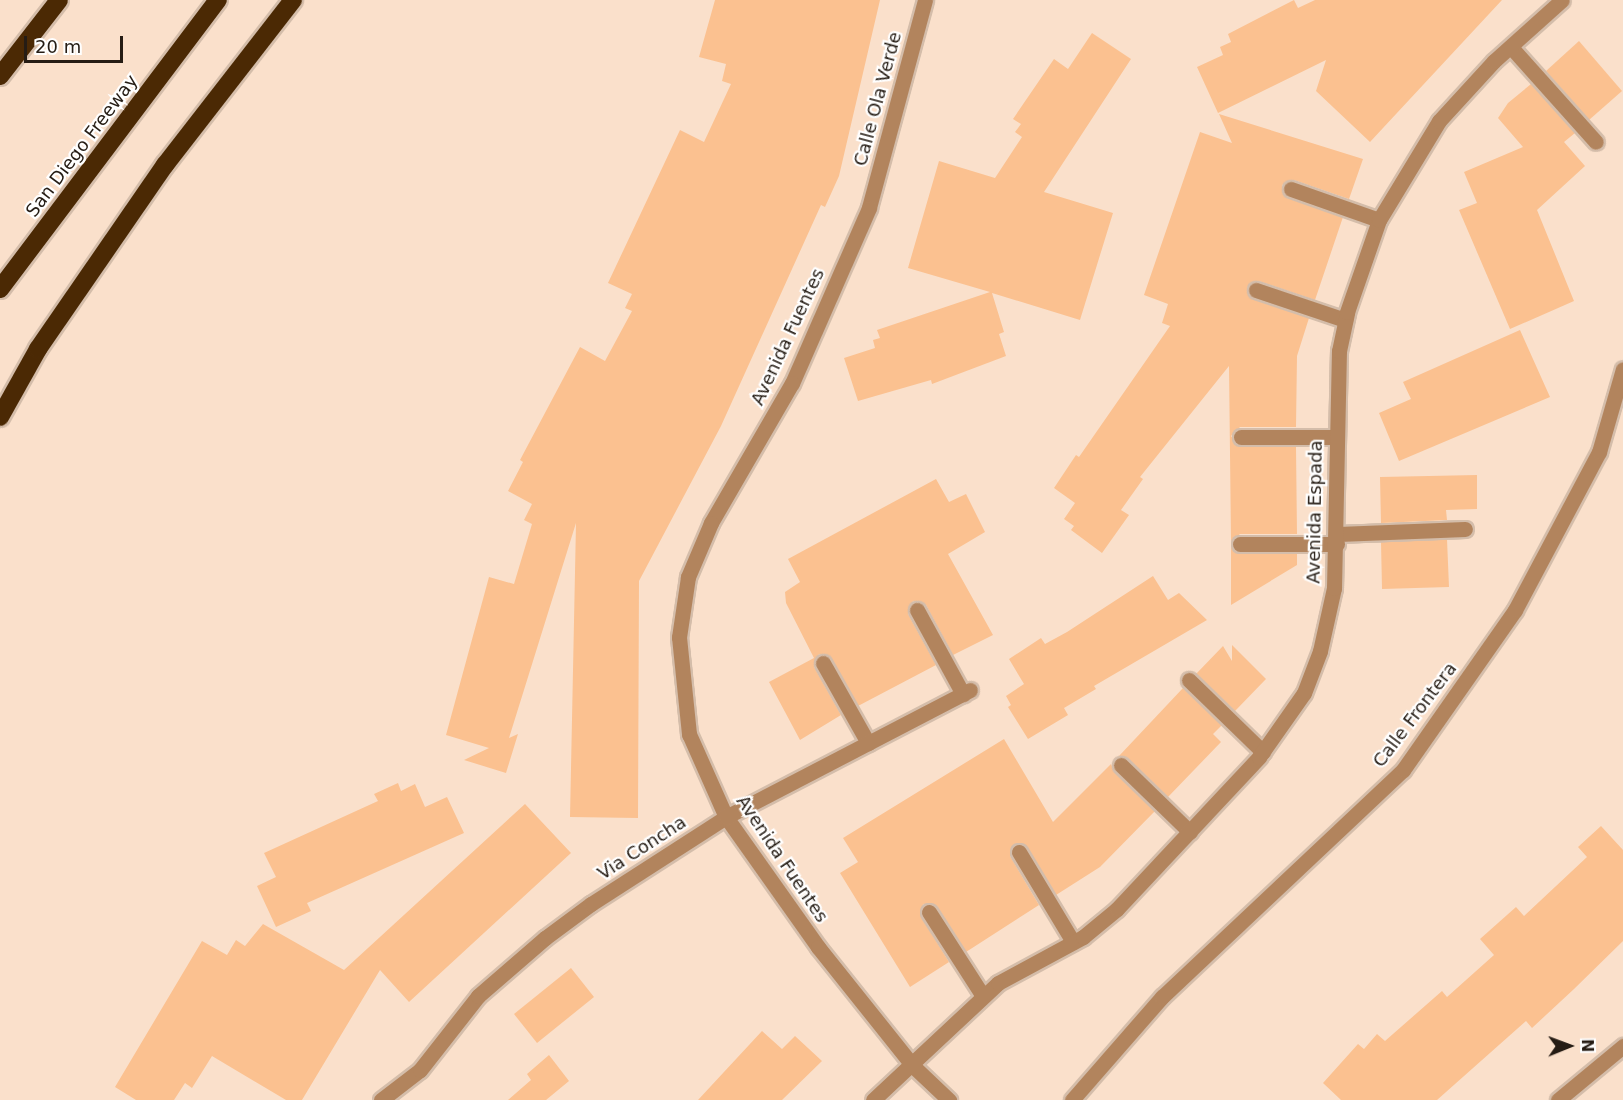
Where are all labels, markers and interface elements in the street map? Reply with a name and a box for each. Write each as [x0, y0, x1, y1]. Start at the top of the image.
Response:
scale bar [27, 24, 126, 62]
street label: Calle Ola Verde [850, 30, 906, 168]
text: 20 m [35, 36, 81, 57]
street label: San Diego Freeway [22, 71, 142, 221]
street label: Avenida Fuentes [747, 265, 829, 409]
street label: Avenida Espada [1303, 440, 1327, 584]
street label: Calle Frontera [1369, 658, 1461, 772]
street label: Avenida Fuentes [732, 791, 832, 927]
street label: Via Concha [594, 811, 690, 885]
north arrow [1539, 1016, 1599, 1076]
text: N [1578, 1039, 1597, 1053]

